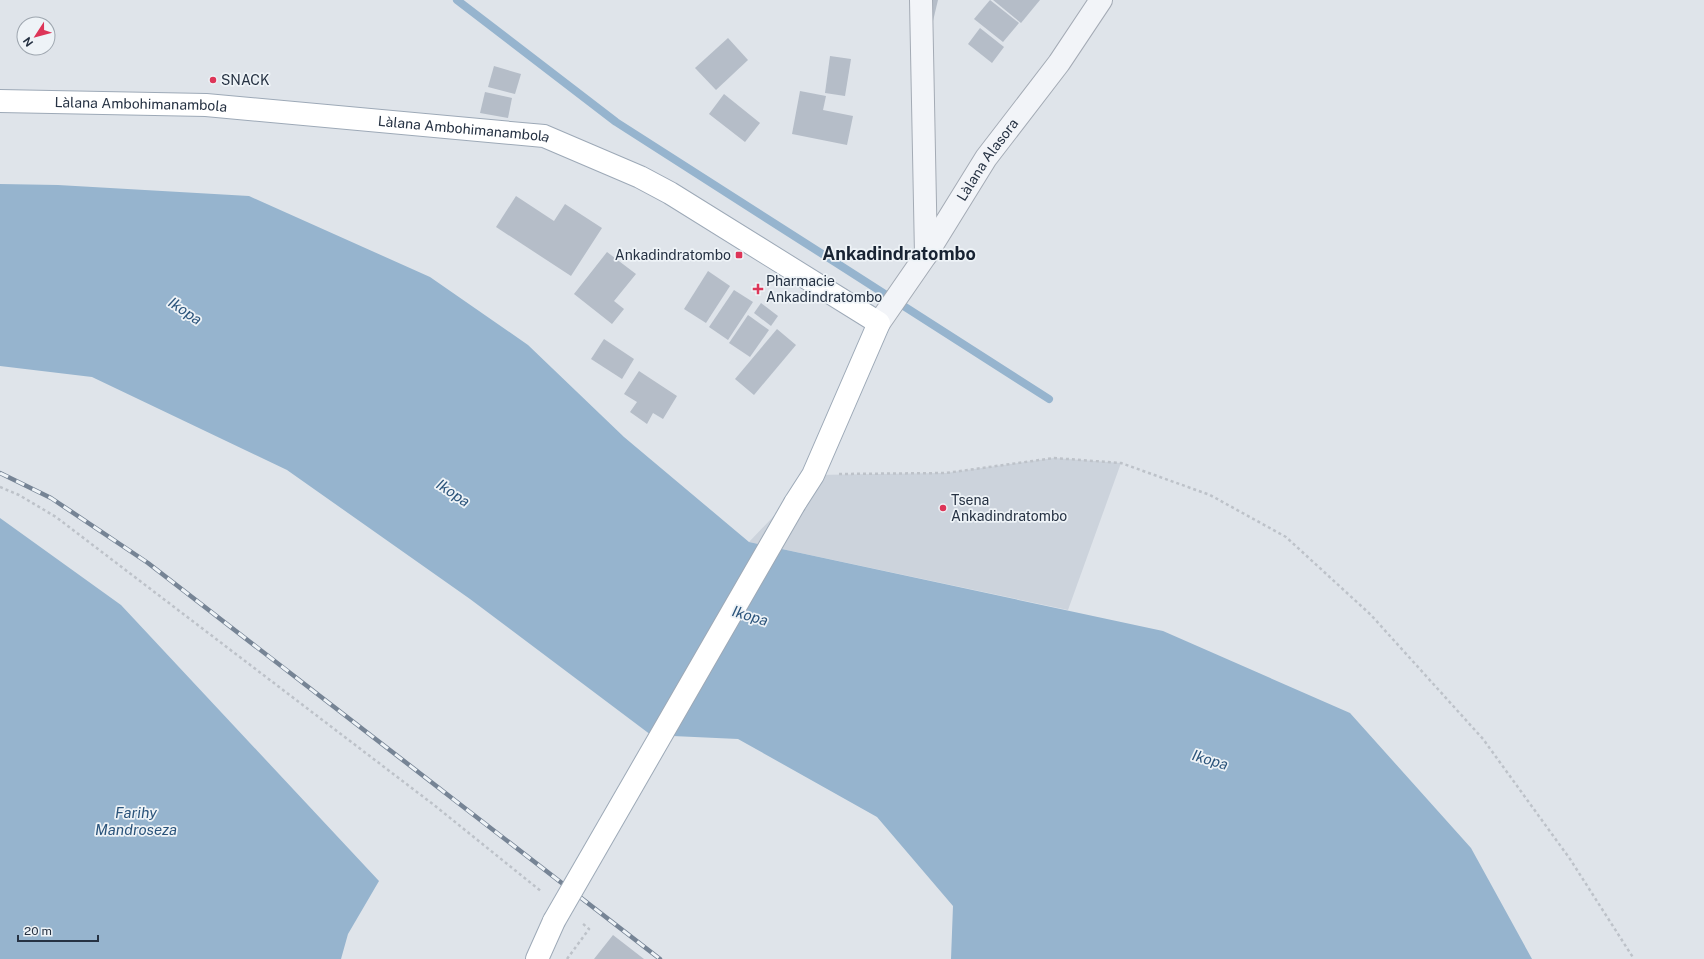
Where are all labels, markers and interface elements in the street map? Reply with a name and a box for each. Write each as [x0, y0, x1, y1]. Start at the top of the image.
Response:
north arrow [16, 16, 56, 56]
text: N [21, 35, 35, 49]
place label: SNACK [221, 72, 270, 88]
marker: SNACK [208, 75, 218, 85]
street label: Làlana Ambohimanambola [54, 94, 228, 115]
street label: Làlana Ambohimanambola [377, 113, 553, 146]
street label: Làlana Alasora [953, 115, 1021, 204]
district label: Ankadindratombo [822, 243, 976, 264]
place label: Ankadindratombo [615, 247, 731, 263]
marker: Ankadindratombo [734, 250, 744, 260]
place label: Pharmacie Ankadindratombo [766, 273, 882, 305]
marker: Pharmacie Ankadindratombo [753, 284, 763, 294]
water label: Ikopa [165, 293, 205, 328]
water label: Ikopa [433, 475, 473, 510]
place label: Tsena Ankadindratombo [951, 492, 1067, 524]
marker: Tsena Ankadindratombo [938, 503, 948, 513]
water label: Ikopa [730, 602, 770, 629]
water label: Ikopa [1190, 746, 1230, 773]
water label: Farihy Mandroseza [95, 804, 177, 838]
scale bar [18, 917, 98, 943]
text: 20 m [24, 924, 52, 938]

